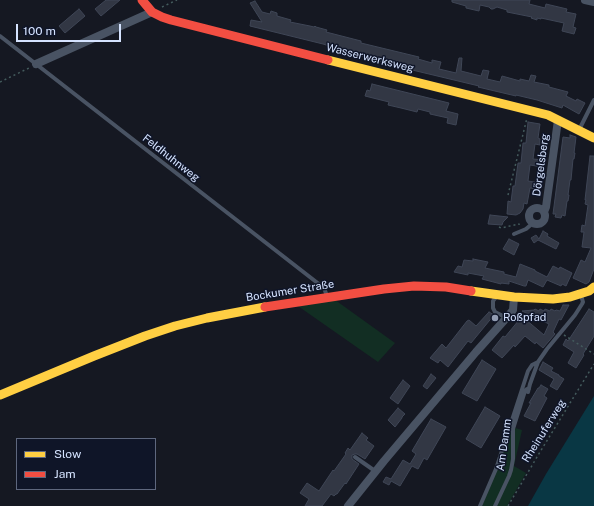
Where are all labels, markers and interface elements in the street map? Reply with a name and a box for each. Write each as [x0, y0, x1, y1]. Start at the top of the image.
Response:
scale bar [18, 16, 123, 42]
text: 100 m [23, 24, 56, 38]
street label: Wasserwerksweg [325, 41, 415, 75]
street label: Feldhuhnweg [140, 132, 202, 184]
street label: Dörgelsberg [530, 133, 552, 197]
street label: Bockumer Straße [245, 278, 335, 304]
place label: Roßpfad [503, 311, 546, 325]
marker: Roßpfad [490, 313, 500, 323]
street label: Rheinuferweg [519, 397, 569, 465]
street label: Am Damm [494, 418, 514, 472]
legend [16, 438, 156, 490]
text: Slow [54, 447, 81, 461]
text: Jam [54, 467, 76, 481]

